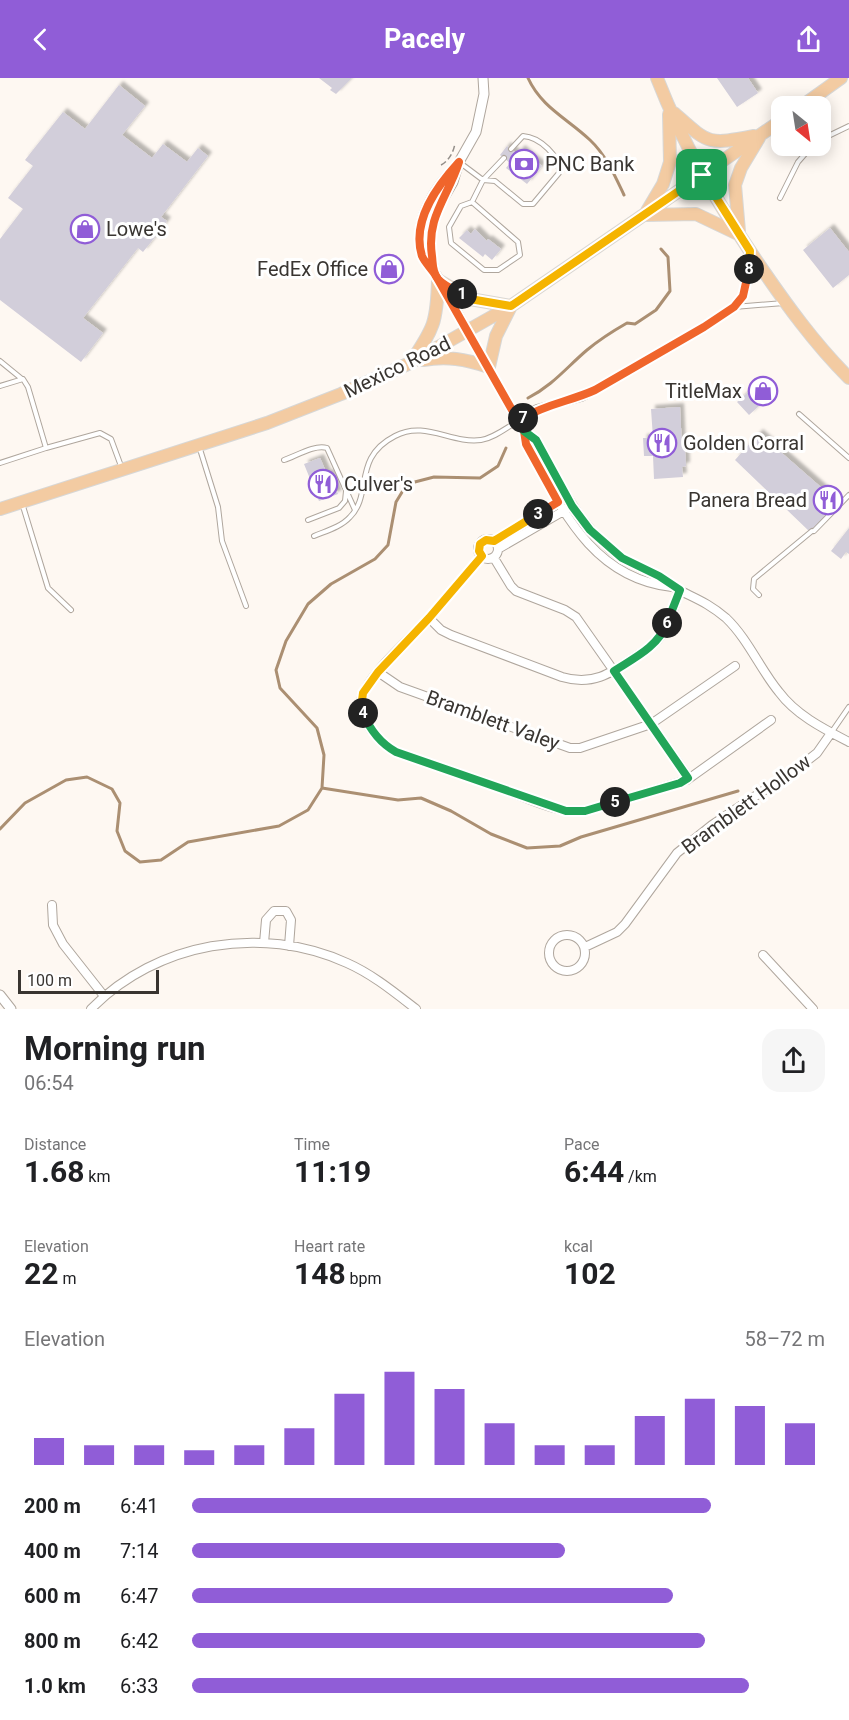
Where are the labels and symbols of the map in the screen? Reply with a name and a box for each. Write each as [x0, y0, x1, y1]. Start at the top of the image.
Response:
north arrow [771, 96, 831, 156]
bank icon: PNC Bank [508, 148, 540, 180]
pin [676, 149, 727, 200]
place label: PNC Bank [545, 152, 635, 176]
shop icon: Lowe's [69, 213, 101, 245]
place label: Lowe's [106, 217, 167, 241]
shop icon: FedEx Office [373, 253, 405, 285]
pin: 8 [734, 254, 764, 284]
place label: FedEx Office [257, 257, 368, 281]
pin: 1 [447, 279, 477, 309]
street label: Mexico Road [340, 331, 454, 403]
shop icon: TitleMax [747, 375, 779, 407]
place label: TitleMax [665, 379, 742, 403]
pin: 7 [508, 403, 538, 433]
restaurant icon: Golden Corral [646, 427, 678, 459]
place label: Golden Corral [683, 431, 804, 455]
restaurant icon: Culver's [307, 468, 339, 500]
place label: Culver's [344, 472, 413, 496]
restaurant icon: Panera Bread [812, 484, 844, 516]
place label: Panera Bread [688, 488, 807, 512]
pin: 3 [523, 499, 553, 529]
pin: 6 [652, 608, 682, 638]
street label: Bramblett Valey [423, 685, 563, 755]
pin: 4 [348, 698, 378, 728]
street label: Bramblett Hollow [677, 749, 815, 859]
pin: 5 [600, 787, 630, 817]
scale bar [18, 967, 159, 995]

